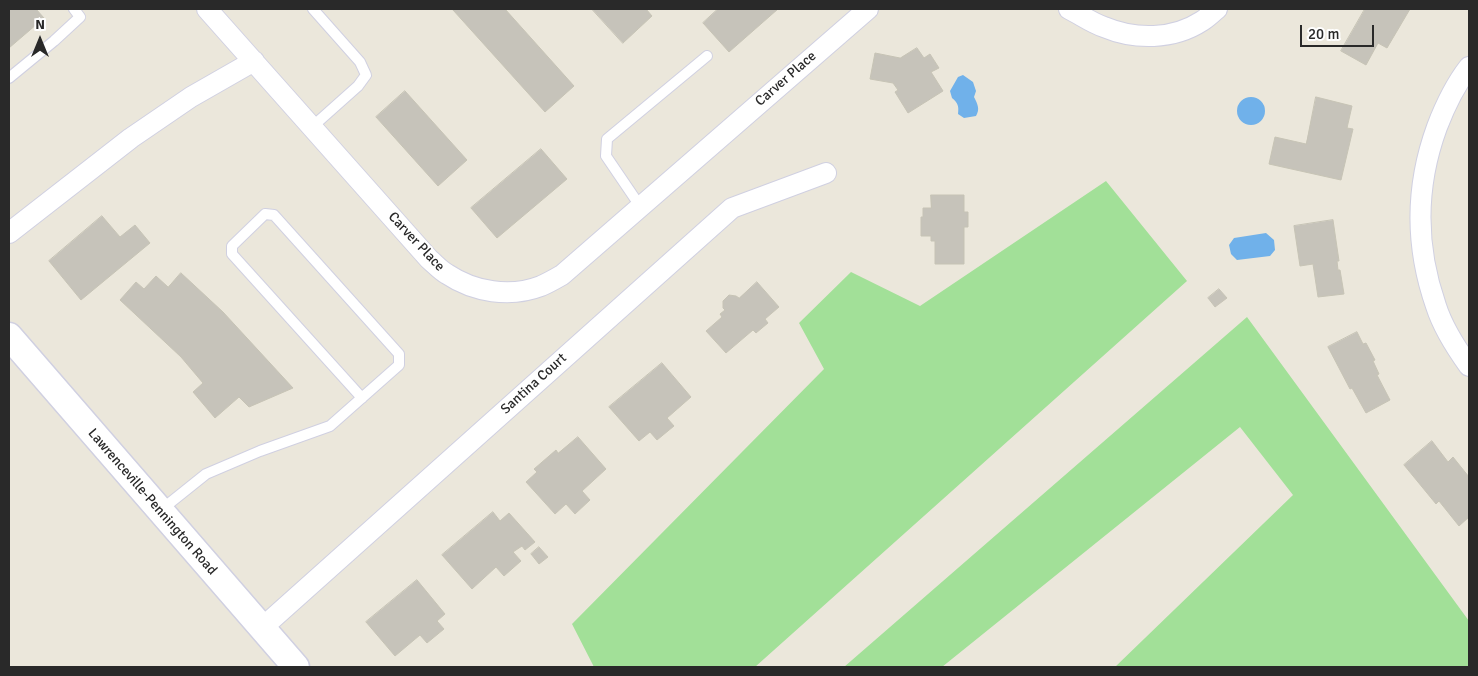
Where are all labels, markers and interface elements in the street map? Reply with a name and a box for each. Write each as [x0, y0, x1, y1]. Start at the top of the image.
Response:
north arrow [15, 15, 65, 65]
scale bar [1303, 15, 1377, 47]
text: N [35, 16, 45, 33]
text: 20 m [1308, 25, 1339, 43]
street label: Carver Place [752, 48, 820, 110]
street label: Carver Place [384, 209, 448, 275]
street label: Santina Court [498, 350, 570, 418]
street label: Lawrenceville-Pennington Road [84, 425, 220, 579]

